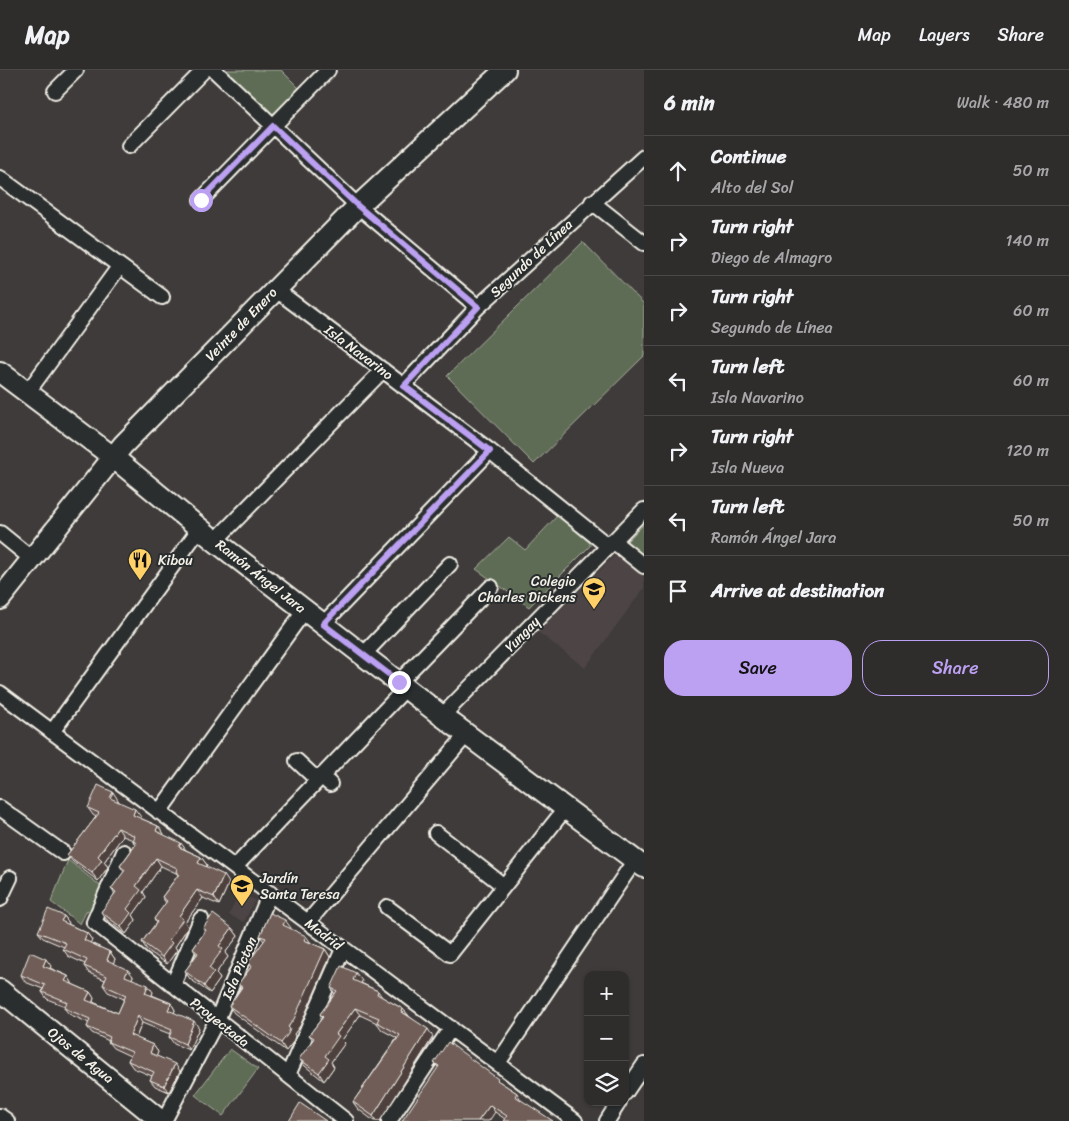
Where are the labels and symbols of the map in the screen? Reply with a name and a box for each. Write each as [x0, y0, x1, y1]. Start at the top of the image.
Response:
route start [190, 189, 213, 212]
street label: Segundo de Línea [484, 213, 579, 304]
street label: Veinte de Enero [199, 281, 284, 367]
street label: Isla Navarino [318, 317, 399, 387]
street label: Ramón Ángel Jara [210, 533, 312, 620]
restaurant icon: Kibou [127, 547, 153, 581]
place label: Kibou [158, 548, 193, 573]
place label: Colegio Charles Dickens [478, 569, 577, 610]
school or university icon: Colegio Charles Dickens [581, 576, 607, 610]
street label: Yungay [499, 610, 547, 658]
route end [388, 671, 411, 694]
place label: Jardín Santa Teresa [259, 866, 340, 907]
school or university icon: Jardín Santa Teresa [229, 873, 255, 907]
street label: Madrid [299, 912, 350, 958]
street label: Isla Picton [215, 932, 264, 1005]
street label: Proyectada [184, 991, 255, 1054]
street label: Ojos de Agua [42, 1021, 120, 1090]

